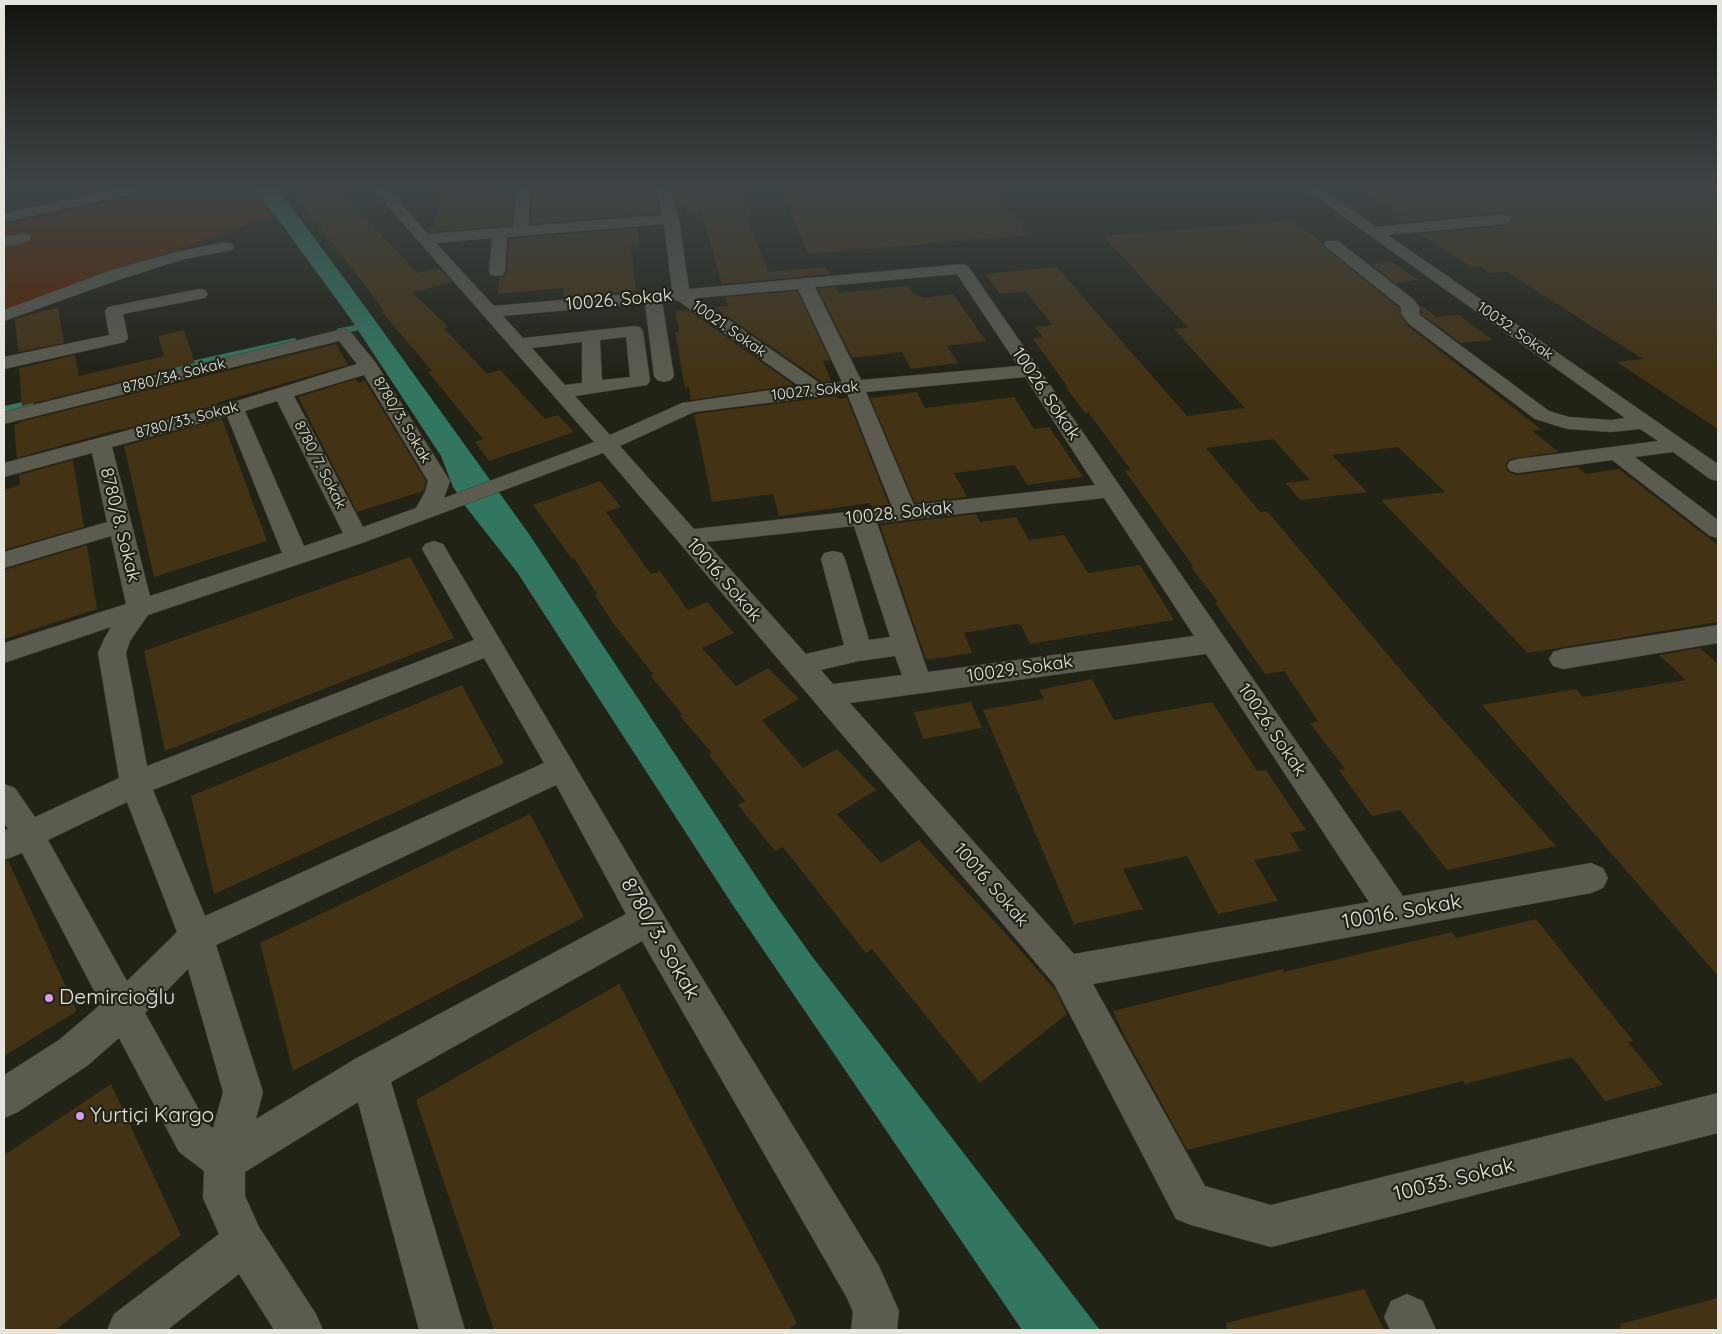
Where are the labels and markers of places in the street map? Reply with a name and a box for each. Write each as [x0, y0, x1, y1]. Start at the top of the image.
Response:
place label: Demircioğlu [59, 985, 175, 1011]
marker: Demircioğlu [43, 992, 55, 1004]
place label: Yurtiçi Kargo [90, 1103, 214, 1129]
marker: Yurtiçi Kargo [74, 1110, 86, 1122]

